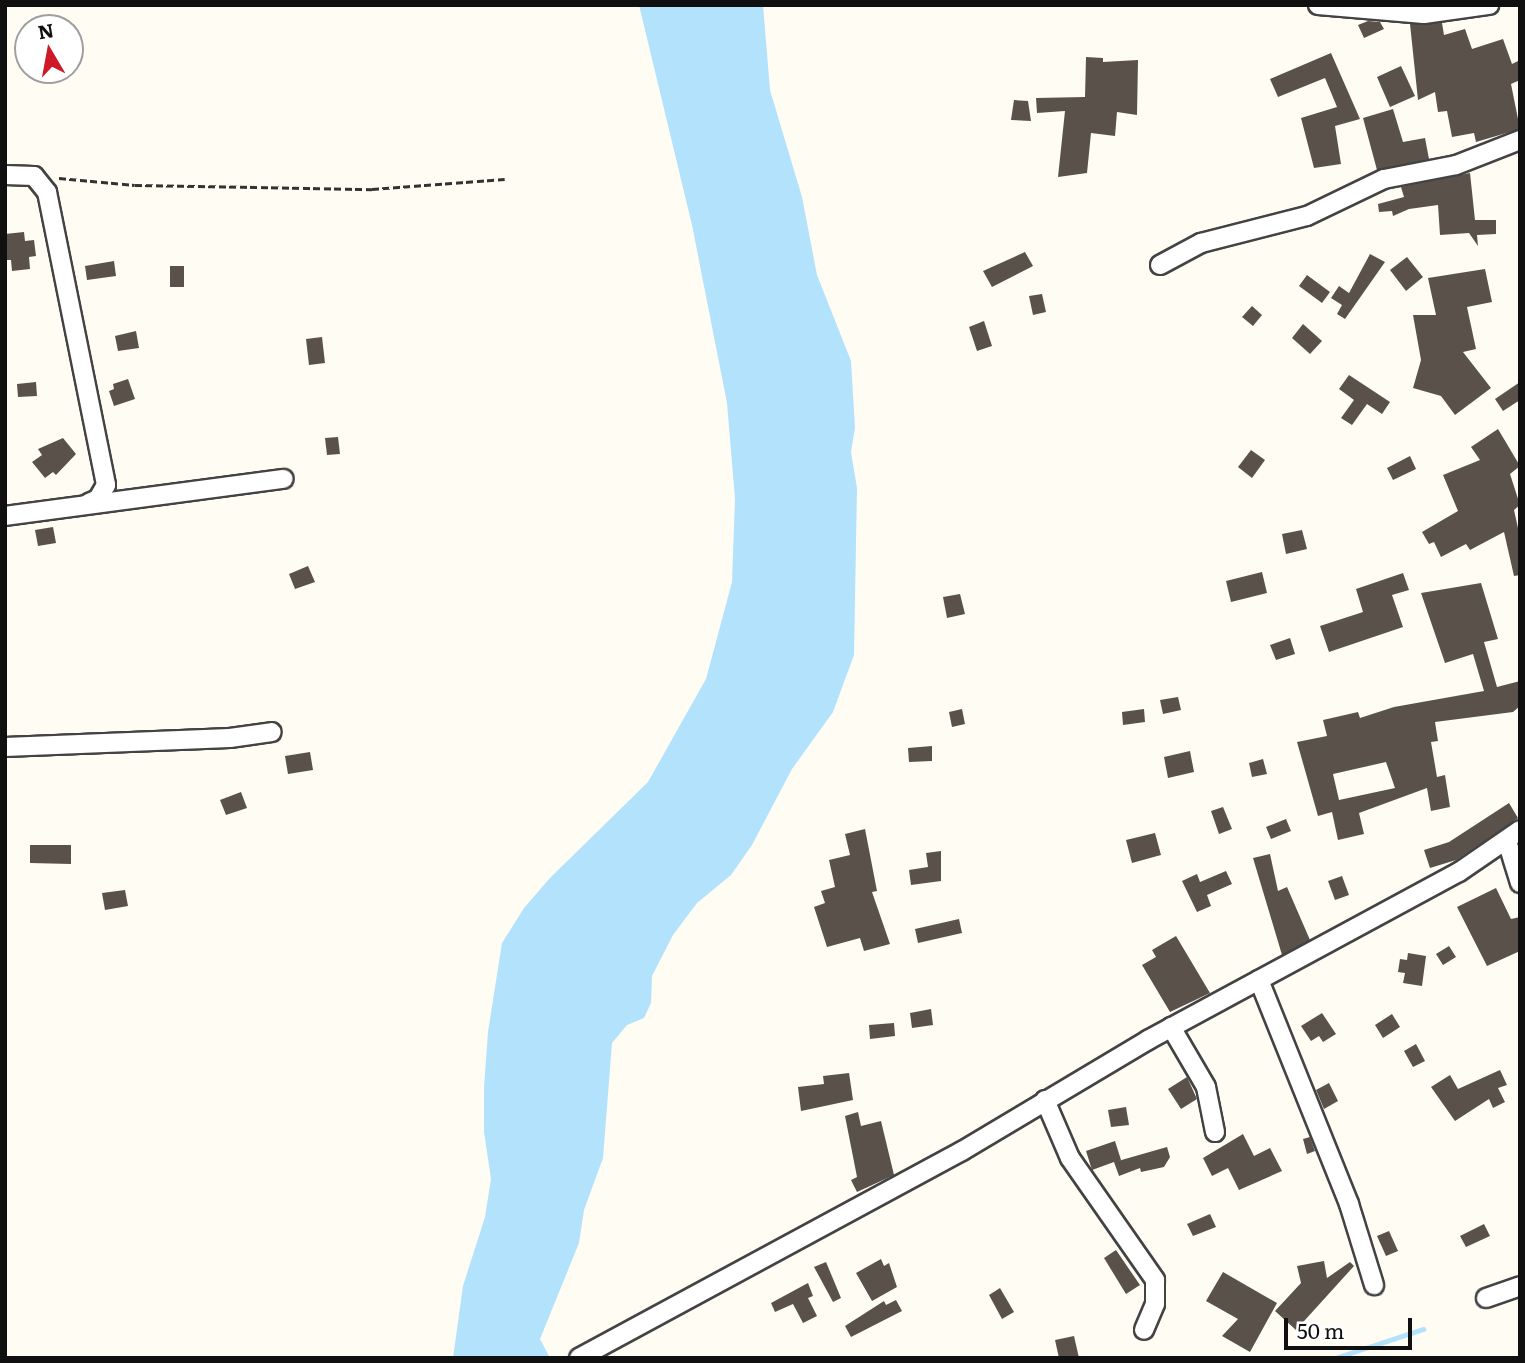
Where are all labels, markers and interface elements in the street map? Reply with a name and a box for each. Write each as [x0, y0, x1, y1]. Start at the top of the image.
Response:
north arrow [14, 14, 84, 84]
text: N [35, 15, 56, 45]
scale bar [1287, 1304, 1415, 1348]
text: 50 m [1297, 1314, 1344, 1345]

